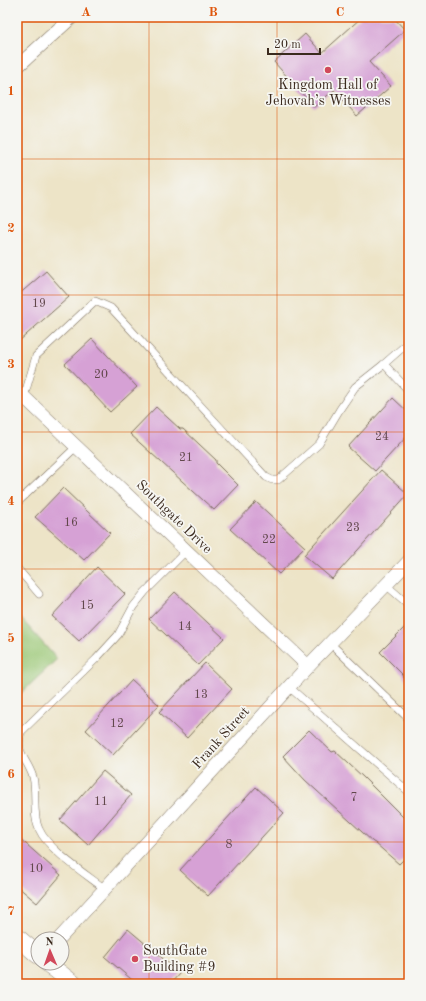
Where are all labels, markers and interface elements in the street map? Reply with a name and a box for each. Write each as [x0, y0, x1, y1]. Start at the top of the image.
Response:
text: A [81, 6, 91, 19]
text: B [208, 6, 218, 19]
text: C [336, 6, 344, 19]
scale bar [268, 30, 320, 56]
text: 20 m [274, 39, 301, 51]
marker: Kingdom Hall of Jehovah’s Witnesses [323, 65, 333, 75]
place label: Kingdom Hall of Jehovah’s Witnesses [265, 78, 391, 108]
text: 1 [7, 85, 15, 98]
text: 2 [7, 222, 15, 235]
house number: 19 [32, 298, 46, 310]
text: 3 [7, 358, 15, 371]
house number: 20 [94, 369, 108, 381]
house number: 24 [375, 431, 389, 443]
house number: 21 [179, 452, 193, 464]
street label: Southgate Drive [134, 478, 214, 556]
text: 4 [7, 495, 15, 508]
house number: 16 [64, 517, 78, 529]
house number: 23 [346, 522, 360, 534]
house number: 22 [262, 534, 276, 546]
house number: 15 [80, 599, 94, 612]
house number: 14 [178, 621, 192, 633]
text: 5 [7, 632, 15, 645]
house number: 13 [194, 689, 208, 701]
street label: Frank Street [190, 704, 252, 772]
house number: 12 [110, 718, 124, 730]
text: 6 [7, 768, 15, 781]
house number: 7 [351, 792, 357, 804]
house number: 11 [94, 796, 108, 808]
house number: 8 [226, 839, 233, 851]
house number: 10 [29, 863, 43, 875]
text: 7 [7, 905, 15, 918]
north arrow [30, 931, 70, 971]
text: N [45, 937, 55, 948]
place label: SouthGate Building #9 [143, 944, 216, 974]
marker: SouthGate Building #9 [130, 954, 140, 964]

